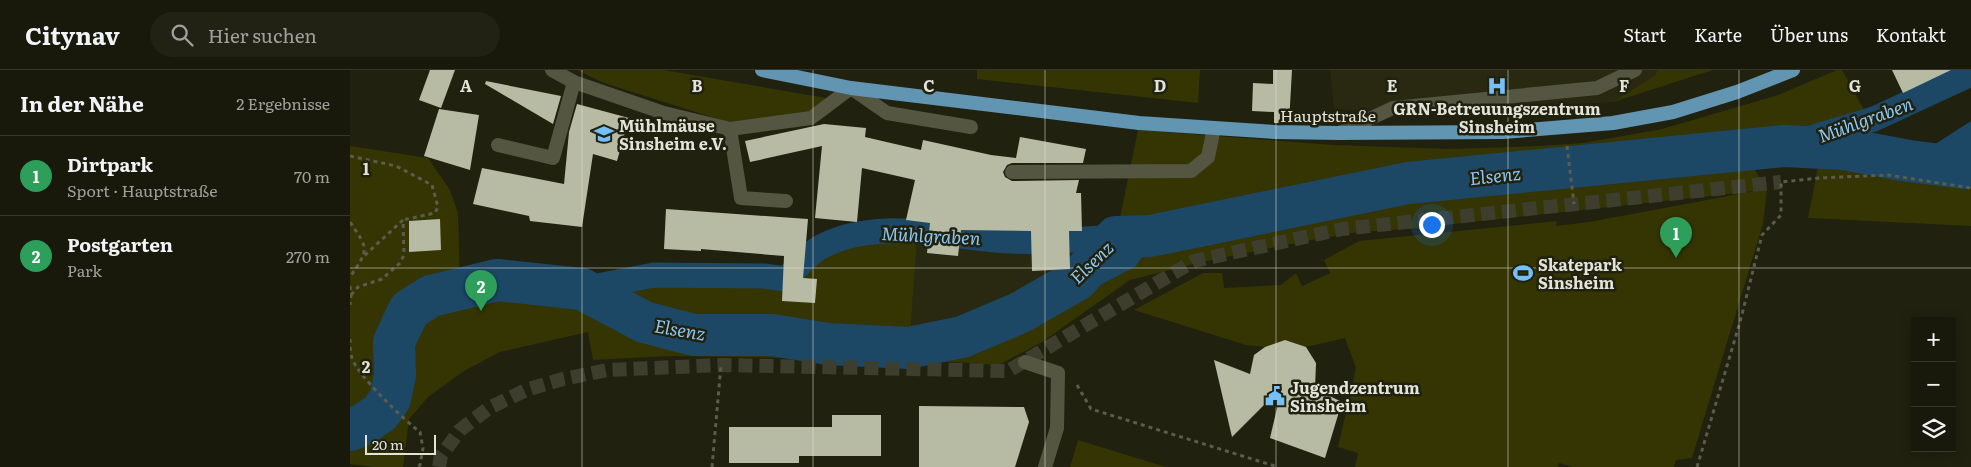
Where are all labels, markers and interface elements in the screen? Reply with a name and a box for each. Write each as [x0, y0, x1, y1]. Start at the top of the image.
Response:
search box [150, 12, 500, 57]
text: Citynav [25, 17, 120, 52]
icon: search [168, 21, 196, 49]
text: Hier suchen [208, 21, 317, 49]
text: Start [1623, 21, 1666, 48]
text: Karte [1694, 21, 1742, 48]
text: Über uns [1770, 21, 1848, 48]
text: Kontakt [1876, 21, 1946, 48]
text: A [460, 73, 472, 97]
text: B [691, 73, 703, 97]
text: C [923, 73, 935, 97]
text: D [1154, 73, 1166, 97]
text: E [1387, 73, 1398, 97]
text: F [1619, 73, 1629, 97]
text: G [1849, 73, 1861, 97]
hospital icon: GRN-Betreuungszentrum Sinsheim [1486, 75, 1508, 97]
text: In der Nähe [20, 87, 144, 118]
water label: Mühlgraben [1814, 89, 1916, 149]
text: 2 Ergebnisse [236, 91, 330, 115]
place label: GRN-Betreuungszentrum Sinsheim [1393, 96, 1601, 138]
street label: Hauptstraße [1280, 103, 1376, 127]
place label: Mühlmäuse Sinsheim e.V. [619, 113, 727, 155]
school or university icon: Mühlmäuse Sinsheim e.V. [593, 123, 615, 145]
text: Dirtpark [67, 150, 153, 178]
text: 1 [363, 156, 370, 180]
water label: Elsenz [1468, 159, 1522, 191]
text: 1 [33, 164, 39, 188]
text: 70 m [294, 164, 330, 188]
text: Sport · Hauptstraße [67, 178, 218, 202]
your location [1419, 212, 1445, 238]
pin: 1 [1660, 217, 1692, 258]
water label: Mühlgraben [881, 219, 981, 251]
text: Postgarten [67, 230, 173, 258]
water label: Elsenz [1063, 234, 1119, 290]
text: 2 [32, 244, 40, 268]
text: 270 m [286, 244, 330, 268]
place label: Skatepark Sinsheim [1538, 252, 1622, 294]
text: Park [67, 258, 102, 282]
sports icon: Skatepark Sinsheim [1512, 262, 1534, 284]
pin: 2 [465, 270, 497, 311]
water label: Elsenz [652, 311, 708, 347]
map controls [1911, 317, 1956, 452]
button: + [1911, 317, 1956, 362]
text: 2 [362, 354, 371, 378]
button: − [1911, 362, 1956, 407]
place label: Jugendzentrum Sinsheim [1290, 375, 1420, 417]
public building icon: Jugendzentrum Sinsheim [1264, 385, 1286, 407]
button: layers [1911, 407, 1956, 452]
scale bar [365, 432, 436, 455]
text: 20 m [372, 434, 404, 454]

